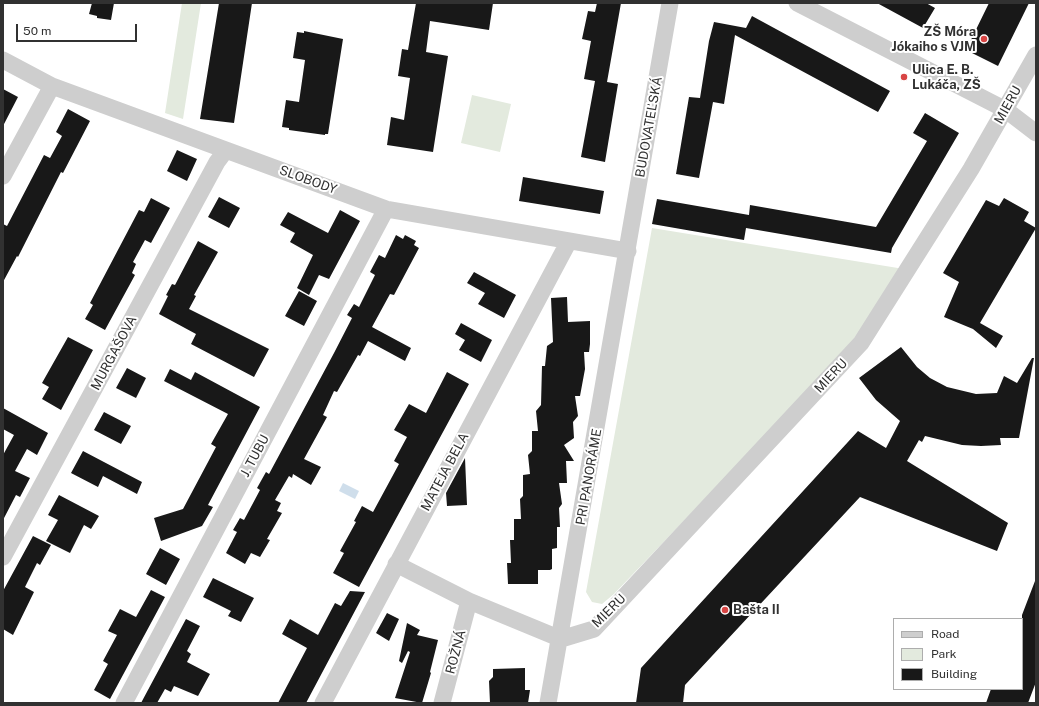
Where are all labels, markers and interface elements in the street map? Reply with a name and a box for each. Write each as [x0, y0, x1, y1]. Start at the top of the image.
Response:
scale bar [18, 16, 139, 42]
text: 50 m [23, 24, 51, 38]
place label: ZŠ Móra Jókaiho s VJM [892, 24, 976, 55]
marker: ZŠ Móra Jókaiho s VJM [979, 34, 989, 44]
place label: Ulica E. B. Lukáča, ZŠ [912, 62, 981, 93]
marker: Ulica E. B. Lukáča, ZŠ [899, 72, 909, 82]
street label: BUDOVATEĽSKÁ [632, 75, 666, 179]
street label: MIERU [991, 83, 1025, 127]
street label: SLOBODY [277, 162, 339, 198]
street label: MURGAŠOVA [88, 313, 140, 393]
street label: MIERU [811, 356, 851, 396]
street label: PRI PANORÁME [573, 428, 605, 526]
street label: MATEJA BELA [418, 430, 472, 514]
street label: J. TUBU [237, 432, 273, 480]
street label: MIERU [589, 591, 629, 631]
place label: Bašta II [733, 602, 780, 618]
marker: Bašta II [720, 605, 730, 615]
legend [893, 618, 1023, 690]
text: Road [931, 627, 959, 641]
street label: ROŽNÁ [443, 628, 469, 676]
text: Park [931, 647, 957, 661]
text: Building [931, 667, 977, 681]

